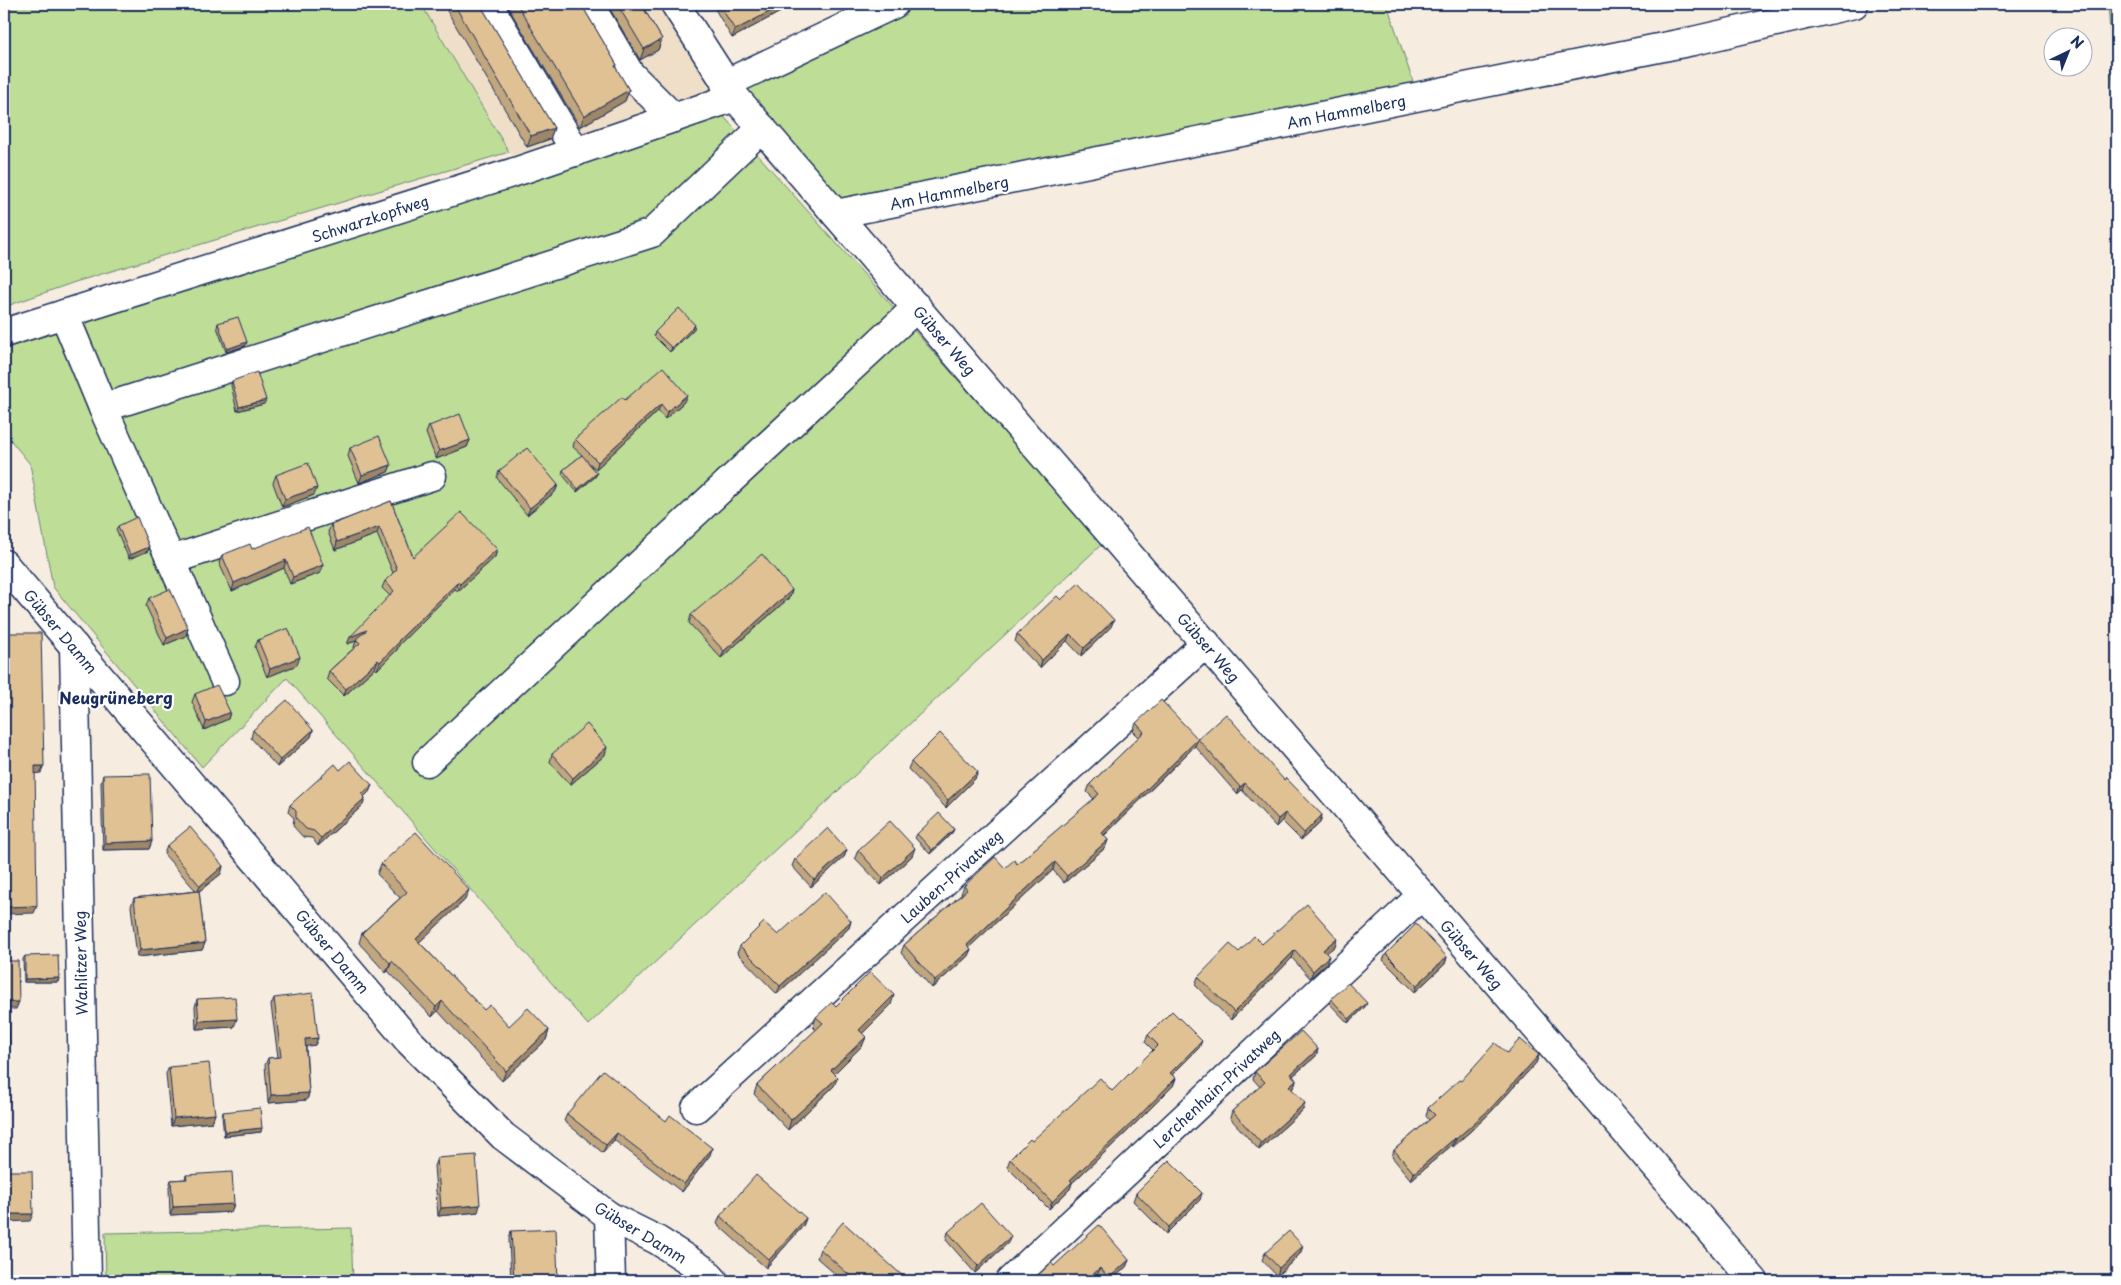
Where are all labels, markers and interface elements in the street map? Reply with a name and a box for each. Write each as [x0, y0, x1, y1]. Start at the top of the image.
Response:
north arrow [2044, 28, 2094, 78]
text: N [2066, 31, 2088, 54]
street label: Am Hammelberg [1285, 88, 1407, 134]
street label: Am Hammelberg [888, 169, 1010, 215]
street label: Schwarzkopfweg [308, 188, 432, 248]
street label: Gübser Weg [908, 300, 982, 380]
street label: Gübser Damm [19, 584, 103, 678]
street label: Gübser Weg [1172, 607, 1246, 687]
district label: Neugrüneberg [59, 685, 173, 709]
street label: Lauben-Privatweg [895, 824, 1007, 928]
street label: Gübser Damm [291, 904, 375, 998]
street label: Wahlitzer Weg [68, 910, 92, 1016]
street label: Gübser Weg [1435, 914, 1509, 994]
street label: Lerchenhain-Privatweg [1147, 1023, 1285, 1153]
street label: Gübser Damm [590, 1195, 692, 1269]

